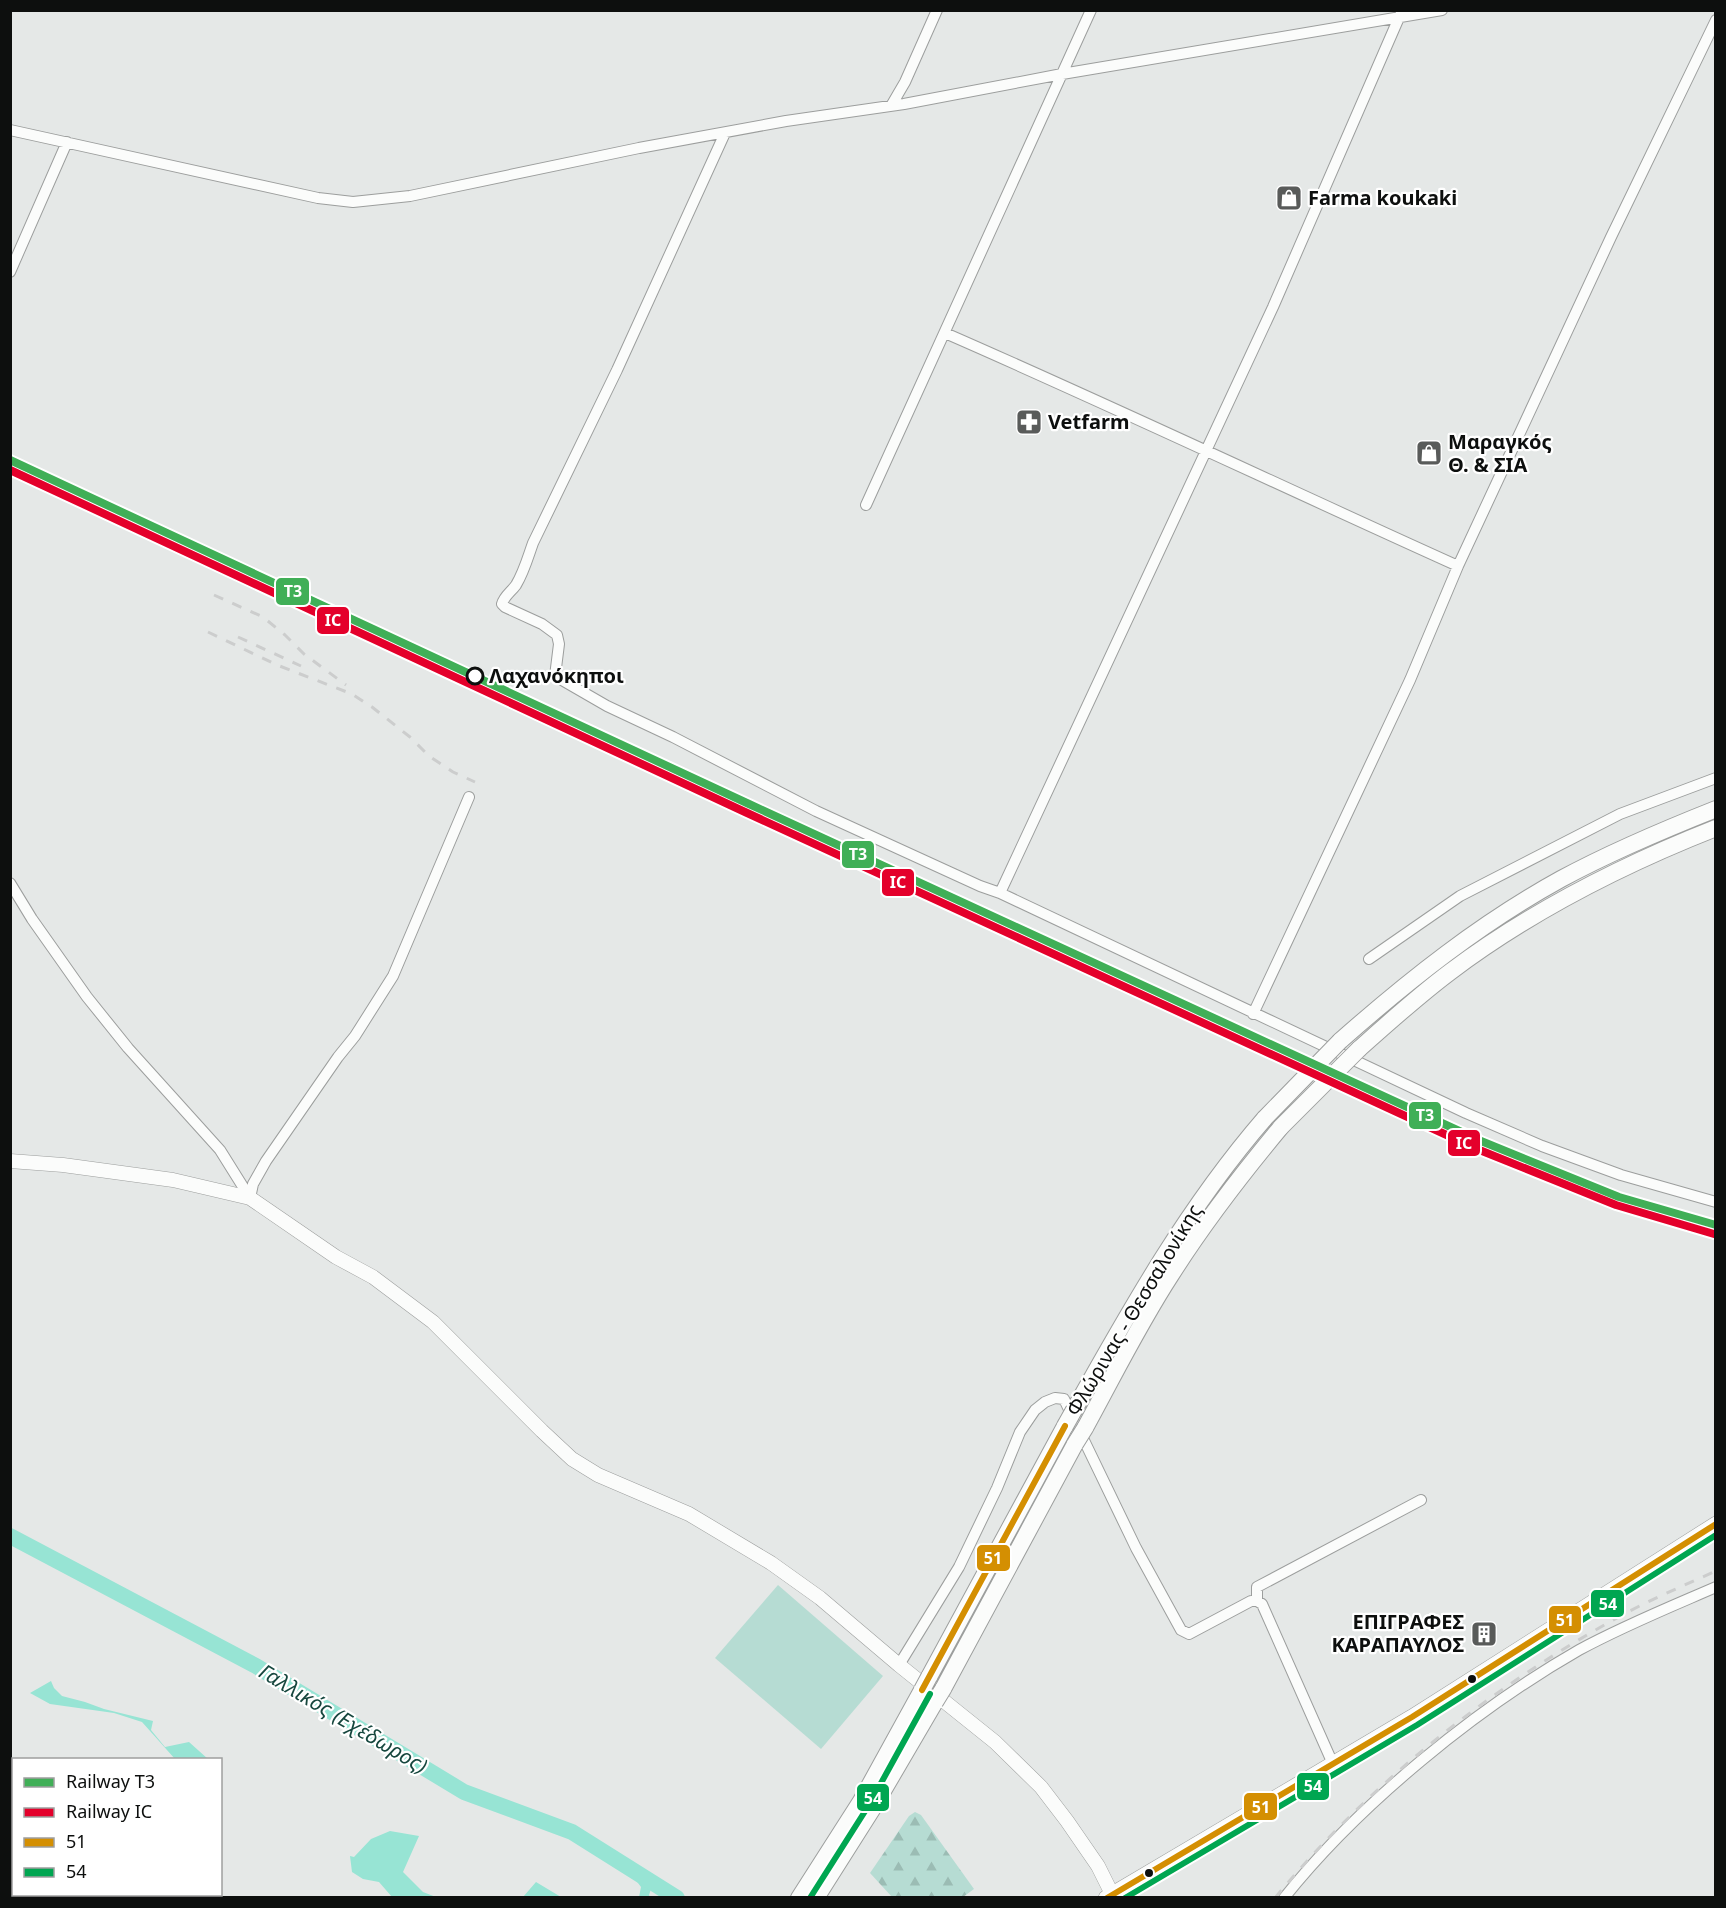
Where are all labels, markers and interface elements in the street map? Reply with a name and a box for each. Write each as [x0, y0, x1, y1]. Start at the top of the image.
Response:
shop icon: Farma koukaki [1274, 183, 1304, 213]
place label: Farma koukaki [1308, 184, 1457, 211]
pharmacy icon: Vetfarm [1014, 407, 1044, 437]
place label: Vetfarm [1048, 408, 1129, 435]
place label: Μαραγκός Θ. & ΣΙΑ [1448, 428, 1552, 478]
shop icon: Μαραγκός Θ. & ΣΙΑ [1414, 438, 1444, 468]
line badge: T3 [275, 577, 310, 606]
text: T3 [284, 580, 302, 602]
line badge: IC [316, 606, 350, 635]
text: IC [325, 609, 341, 631]
place label: Λαχανόκηποι [489, 662, 624, 689]
marker: Λαχανόκηποι [466, 667, 484, 685]
line badge: T3 [841, 840, 875, 869]
text: T3 [849, 843, 867, 865]
line badge: IC [881, 868, 915, 897]
text: IC [890, 871, 906, 893]
line badge: T3 [1408, 1101, 1442, 1130]
text: T3 [1416, 1104, 1434, 1126]
line badge: IC [1447, 1129, 1481, 1157]
text: IC [1456, 1132, 1472, 1154]
street label: Φλώρινας - Θεσσαλονίκης [1060, 1199, 1208, 1421]
line badge: 51 [976, 1544, 1011, 1572]
text: 51 [984, 1547, 1002, 1569]
line badge: 54 [1590, 1589, 1625, 1618]
text: 54 [1599, 1593, 1617, 1615]
line badge: 51 [1548, 1605, 1582, 1634]
place label: ΕΠΙΓΡΑΦΕΣ ΚΑΡΑΠΑΥΛΟΣ [1331, 1608, 1464, 1658]
text: 51 [1556, 1609, 1574, 1631]
building icon: ΕΠΙΓΡΑΦΕΣ ΚΑΡΑΠΑΥΛΟΣ [1469, 1619, 1499, 1649]
water label: Γαλλικός (Εχέδωρος) [254, 1657, 433, 1779]
unlabelled marker [1466, 1673, 1478, 1685]
legend [12, 1758, 222, 1896]
text: Railway T3 [66, 1769, 155, 1793]
line badge: 54 [1296, 1772, 1330, 1801]
text: 54 [1304, 1775, 1322, 1797]
line badge: 54 [856, 1783, 890, 1812]
text: 54 [864, 1787, 882, 1809]
line badge: 51 [1243, 1792, 1278, 1821]
text: 51 [1252, 1796, 1270, 1818]
text: Railway IC [66, 1799, 152, 1823]
text: 51 [66, 1829, 87, 1853]
text: 54 [66, 1859, 87, 1883]
unlabelled marker [1143, 1867, 1155, 1879]

